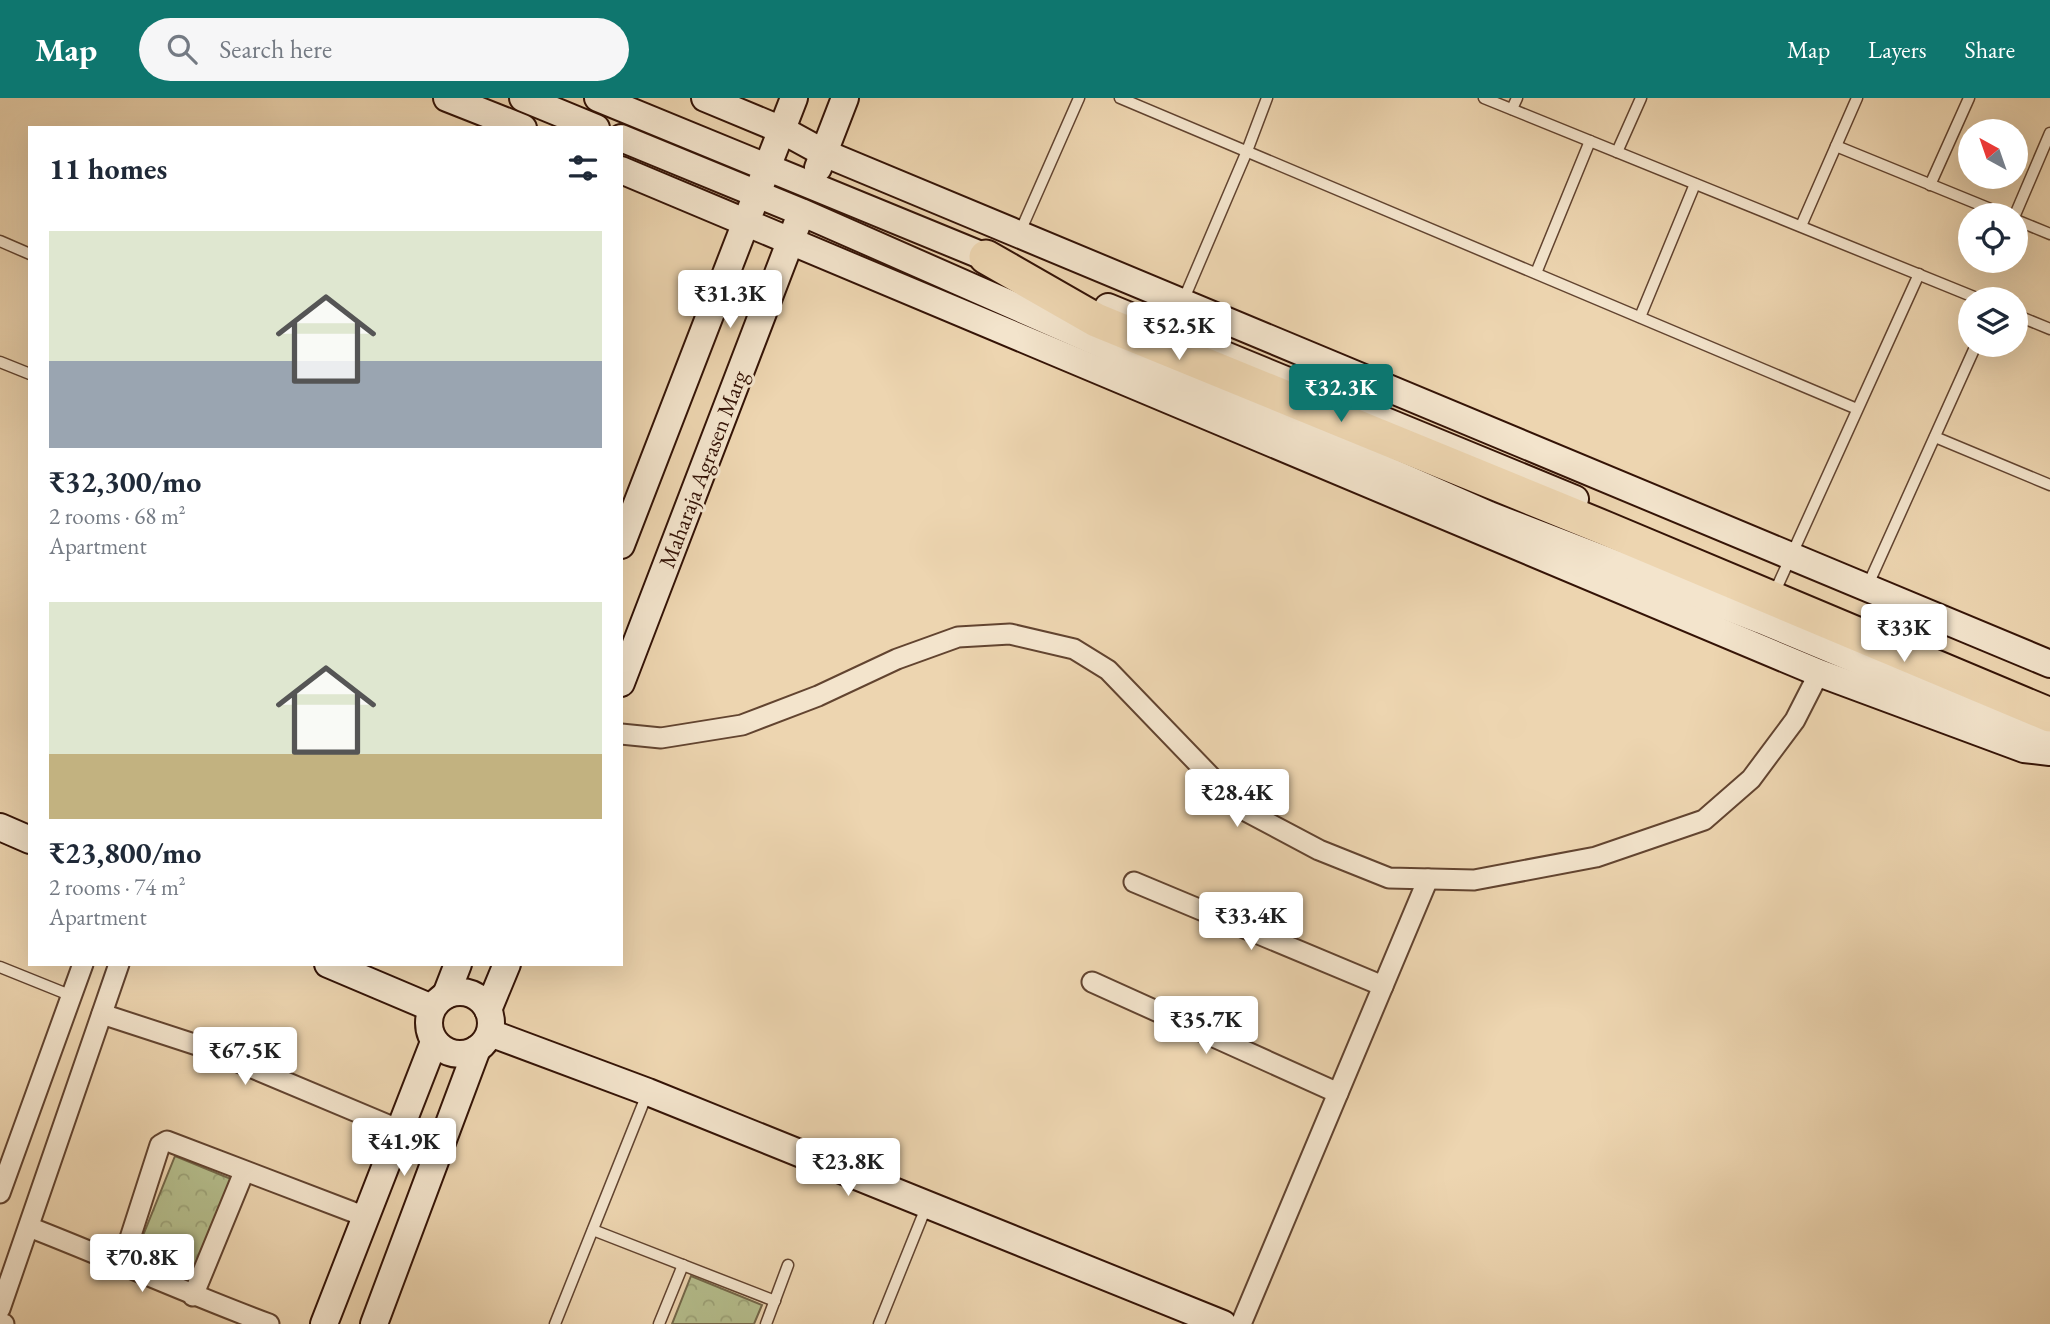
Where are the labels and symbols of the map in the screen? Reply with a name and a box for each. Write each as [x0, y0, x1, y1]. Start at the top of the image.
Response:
north arrow [1958, 119, 2028, 189]
pin: ₹31.3K [673, 271, 787, 330]
pin: ₹52.5K [1122, 302, 1236, 362]
pin: ₹32.3K [1284, 364, 1398, 424]
street label: Maharaja Agrasen Marg [652, 365, 755, 572]
pin: ₹33K [1863, 604, 1945, 664]
pin: ₹28.4K [1180, 770, 1294, 829]
pin: ₹33.4K [1194, 892, 1308, 952]
pin: ₹35.7K [1149, 996, 1263, 1056]
pin: ₹67.5K [188, 1028, 302, 1087]
pin: ₹41.9K [347, 1118, 461, 1178]
pin: ₹23.8K [791, 1138, 905, 1198]
pin: ₹70.8K [85, 1234, 199, 1294]

